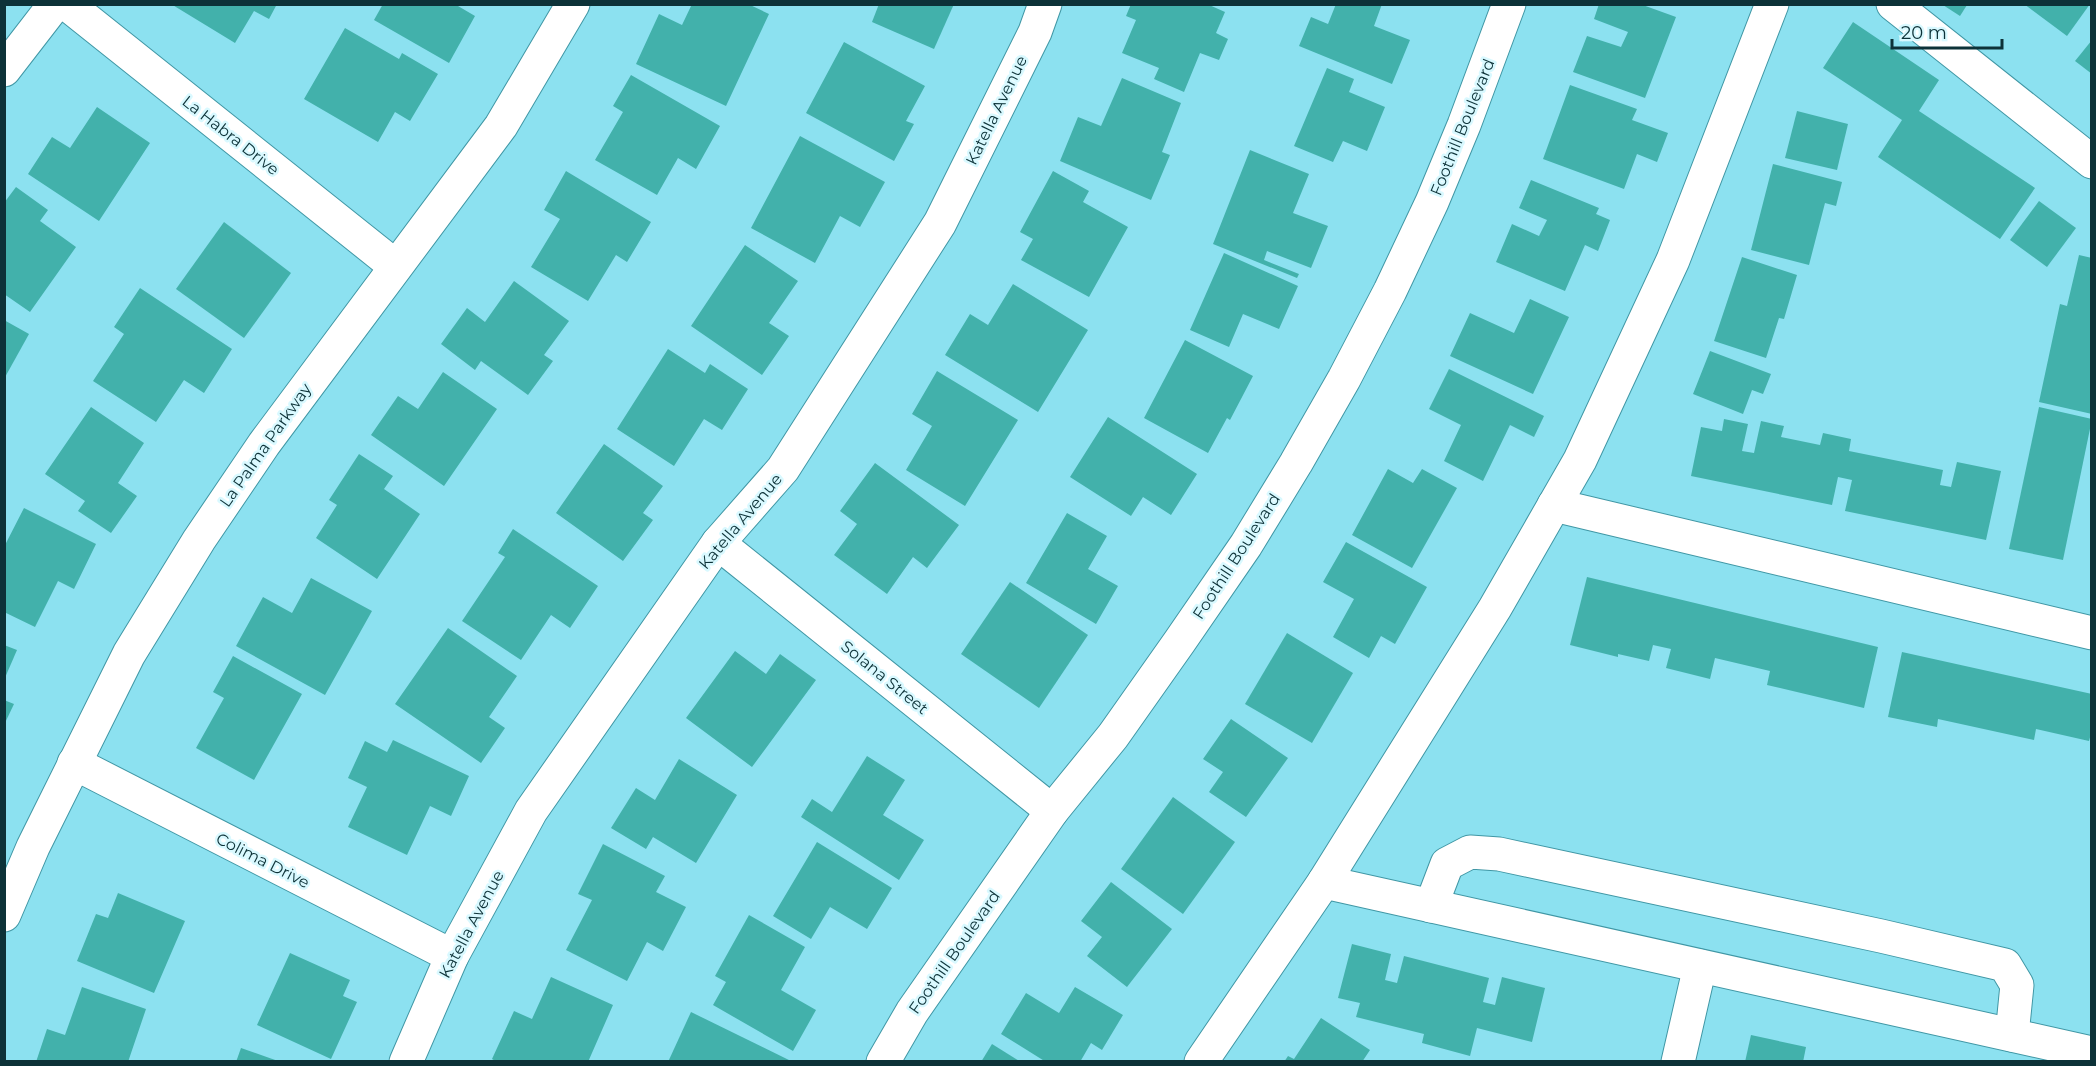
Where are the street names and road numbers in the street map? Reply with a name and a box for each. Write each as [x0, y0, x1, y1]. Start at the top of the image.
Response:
street label: Katella Avenue [962, 53, 1031, 168]
street label: Foothill Boulevard [1426, 56, 1499, 198]
street label: La Habra Drive [178, 92, 283, 179]
street label: La Palma Parkway [216, 380, 315, 511]
street label: Katella Avenue [695, 470, 786, 573]
street label: Foothill Boulevard [1189, 490, 1284, 623]
street label: Solana Street [837, 637, 932, 719]
street label: Colima Drive [213, 829, 313, 892]
street label: Katella Avenue [435, 867, 508, 981]
street label: Foothill Boulevard [905, 887, 1004, 1017]

